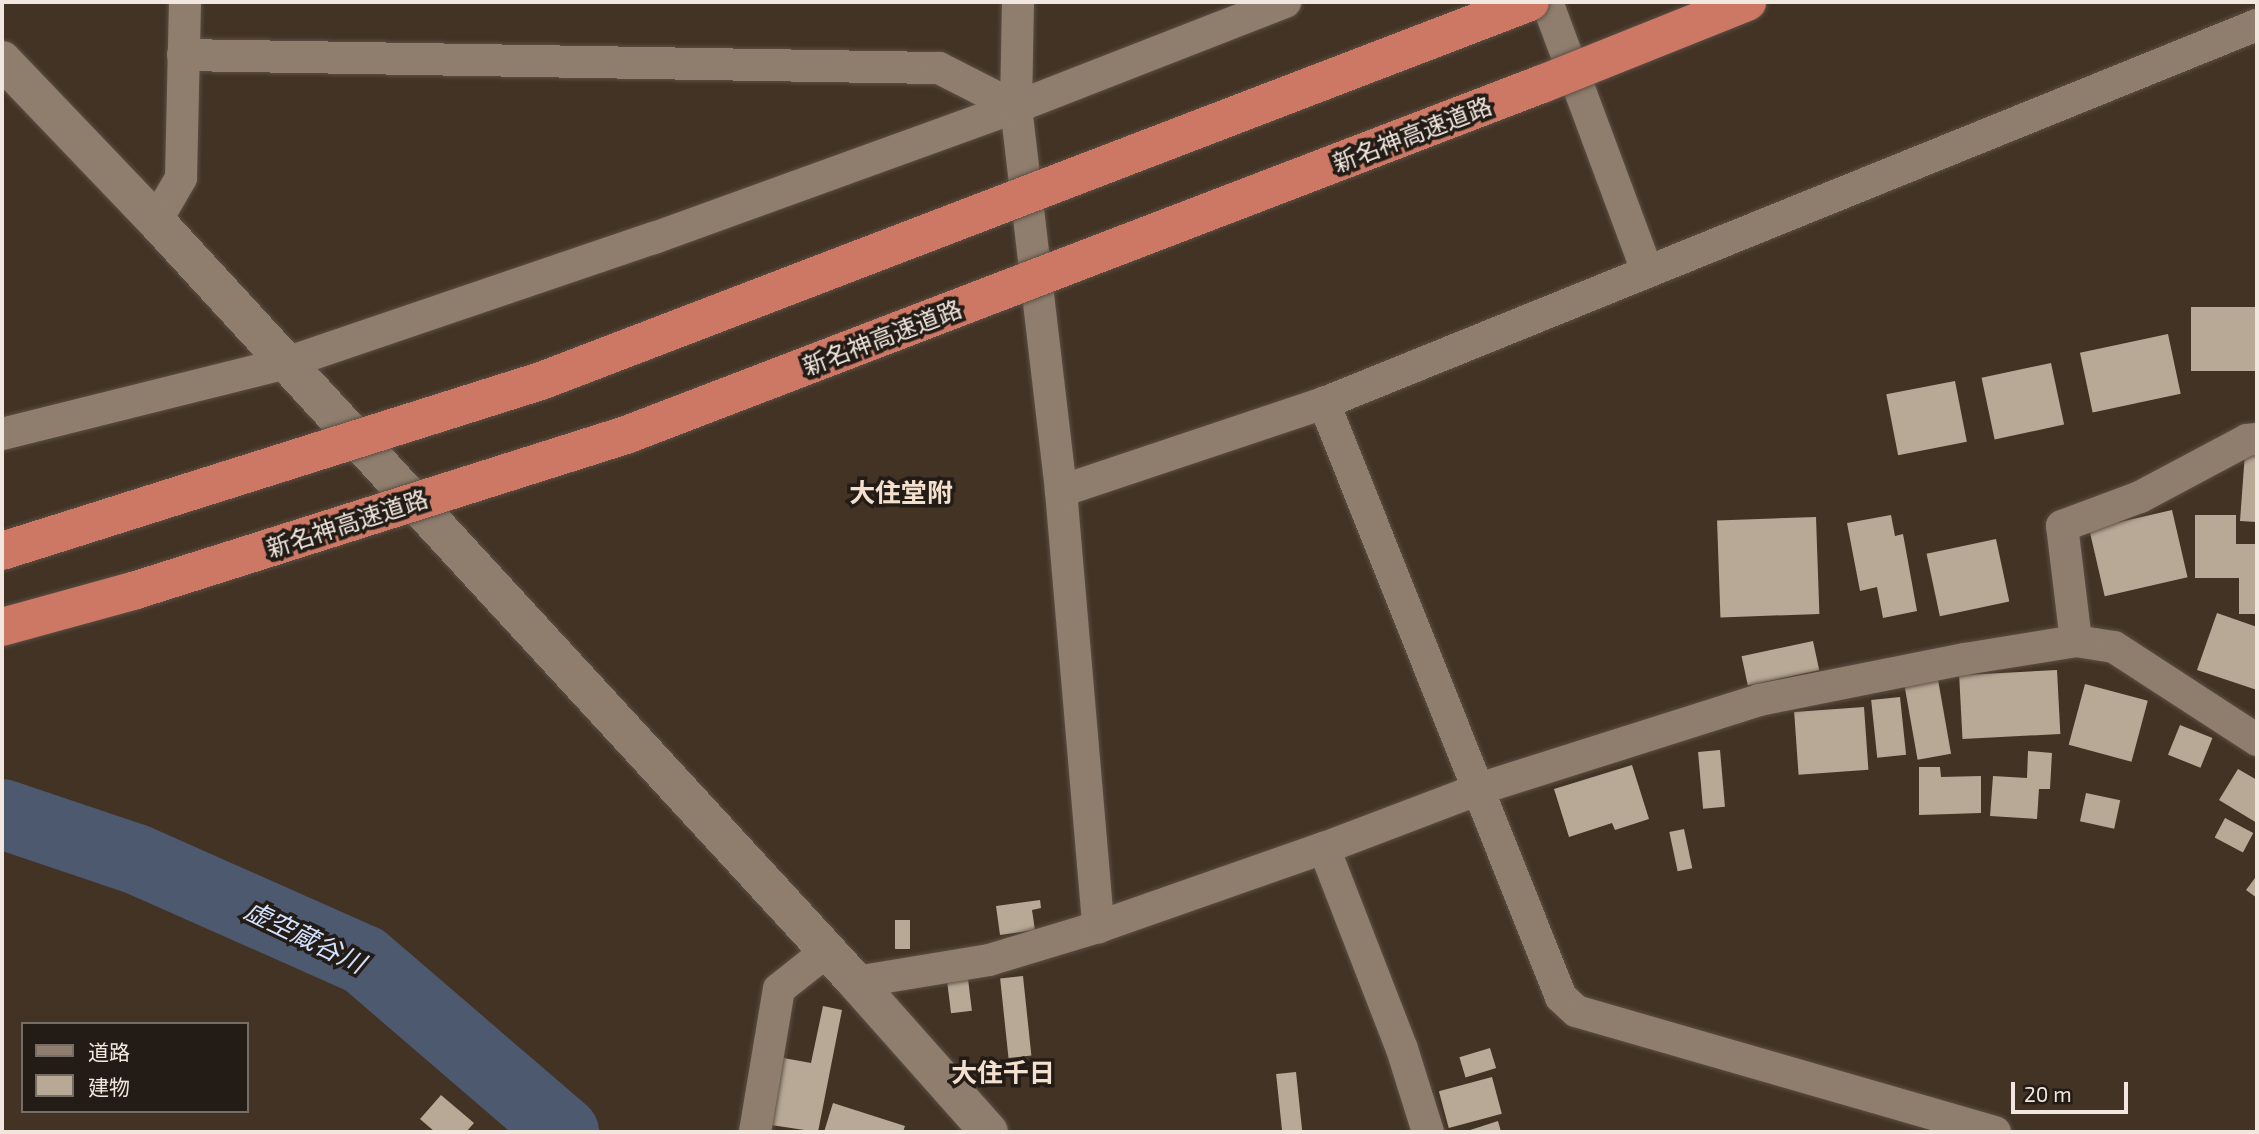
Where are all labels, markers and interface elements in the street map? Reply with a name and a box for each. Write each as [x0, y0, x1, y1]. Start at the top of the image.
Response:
street label: 新名神高速道路 [1328, 90, 1496, 178]
street label: 新名神高速道路 [798, 293, 966, 381]
district label: 大住堂附 [849, 476, 953, 508]
street label: 新名神高速道路 [263, 483, 431, 563]
water label: 虚空蔵谷川 [240, 893, 370, 979]
legend [21, 1022, 248, 1113]
text: 道路 [88, 1039, 130, 1064]
district label: 大住千日 [951, 1056, 1055, 1088]
scale bar [2014, 1068, 2131, 1112]
text: 建物 [88, 1074, 130, 1099]
text: 20 m [2024, 1081, 2072, 1106]

